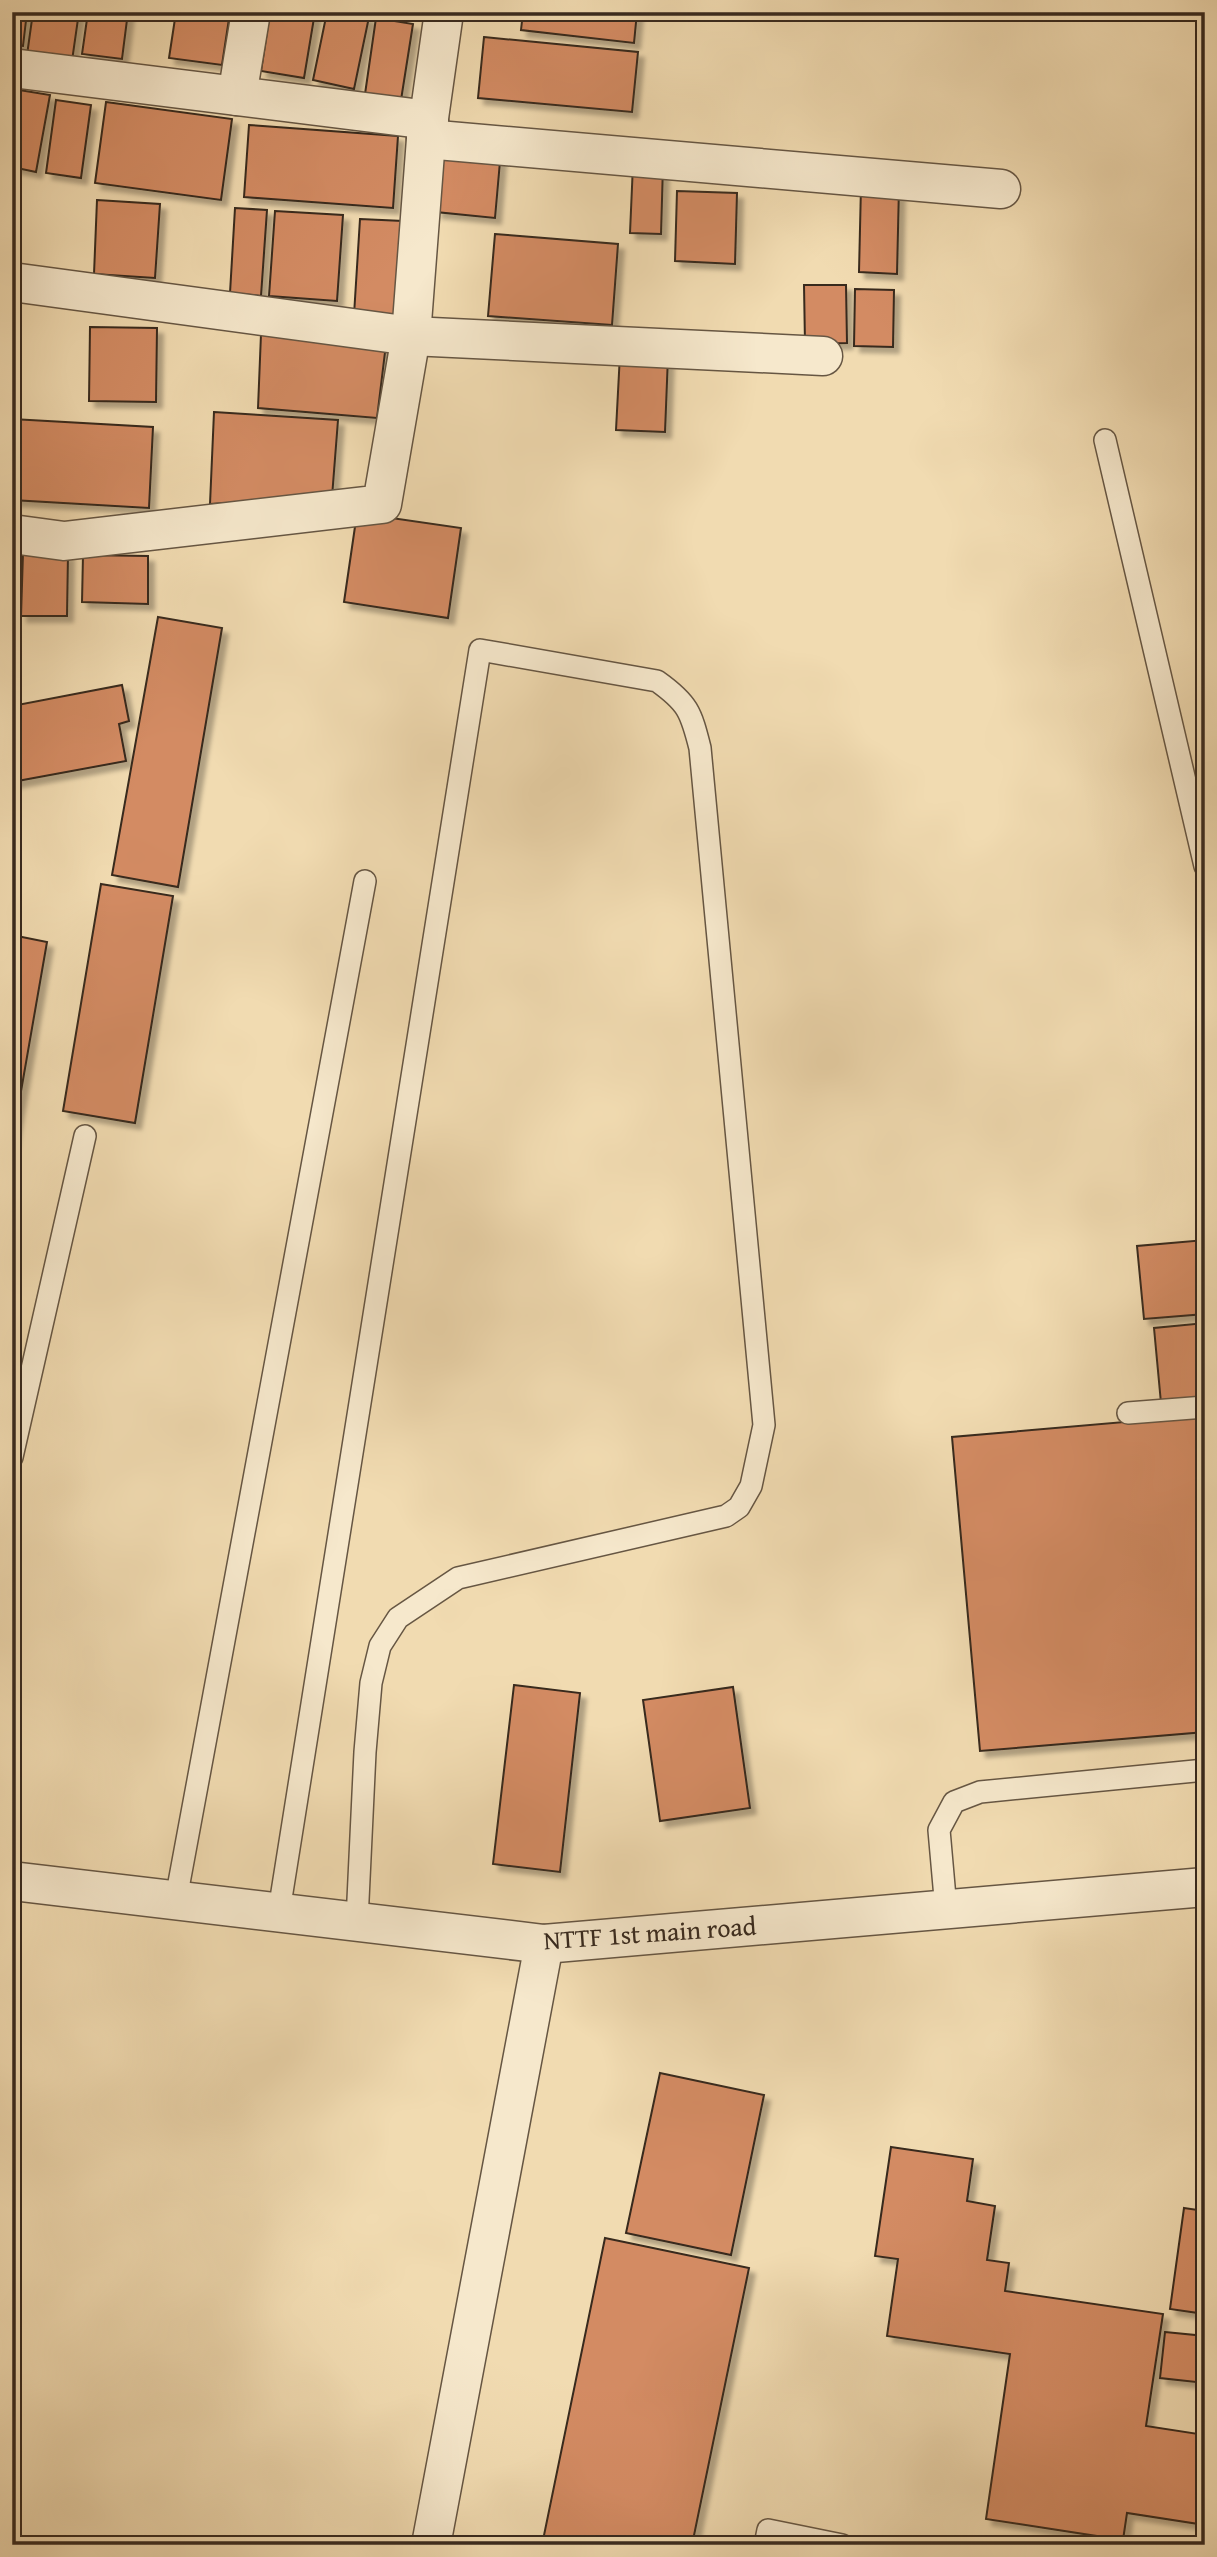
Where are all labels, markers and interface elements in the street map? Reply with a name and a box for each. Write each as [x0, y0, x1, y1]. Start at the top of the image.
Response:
street label: NTTF 1st main road [542, 1906, 758, 1959]

